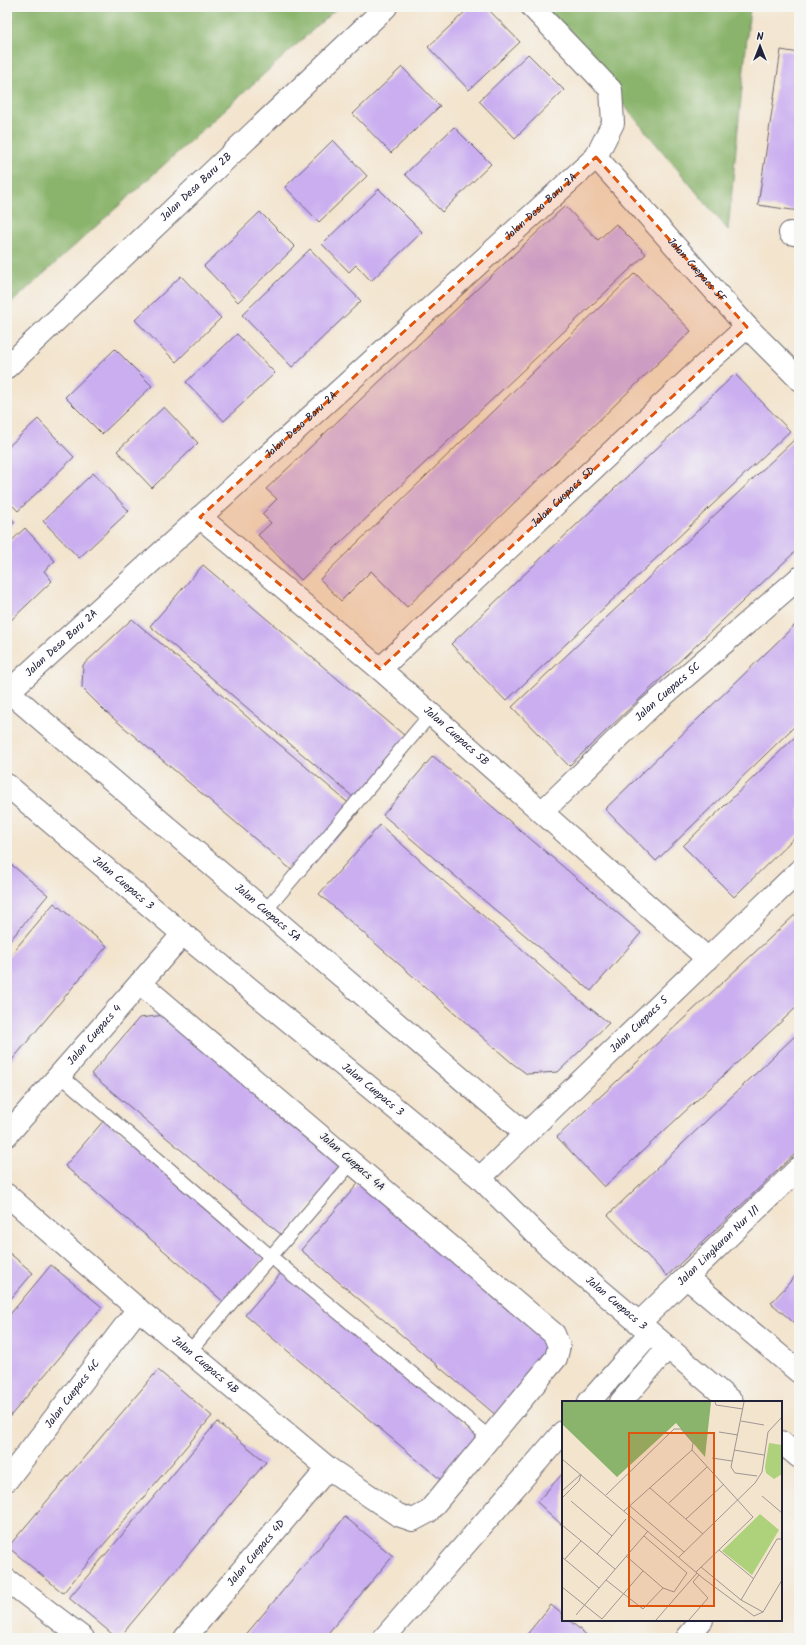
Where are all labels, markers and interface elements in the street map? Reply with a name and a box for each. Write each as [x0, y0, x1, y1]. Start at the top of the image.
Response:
north arrow [740, 26, 780, 66]
text: N [757, 28, 764, 46]
street label: Jalan Desa Baru 2B [156, 148, 236, 226]
street label: Jalan Desa Baru 2A [500, 169, 582, 245]
street label: Jalan Cuepacs 5F [662, 233, 731, 307]
street label: Jalan Desa Baru 2A [261, 387, 342, 463]
street label: Jalan Cuepacs 5D [527, 462, 599, 532]
street label: Jalan Desa Baru 2A [21, 605, 103, 681]
street label: Jalan Cuepacs 5C [631, 658, 705, 726]
street label: Jalan Cuepacs 5B [419, 702, 493, 770]
street label: Jalan Cuepacs 3 [88, 852, 158, 915]
street label: Jalan Cuepacs 5A [230, 879, 305, 947]
street label: Jalan Cuepacs 5 [606, 991, 674, 1057]
street label: Jalan Cuepacs 4 [63, 1000, 126, 1069]
street label: Jalan Cuepacs 3 [338, 1059, 408, 1121]
street label: Jalan Cuepacs 4A [315, 1128, 389, 1196]
street label: Jalan Lingkaran Nur 1/1 [673, 1201, 764, 1290]
street label: Jalan Cuepacs 3 [581, 1272, 651, 1335]
street label: Jalan Cuepacs 4B [167, 1332, 243, 1399]
street label: Jalan Cuepacs 4C [40, 1356, 105, 1432]
inset map [562, 1401, 782, 1621]
street label: Jalan Cuepacs 4D [223, 1516, 290, 1591]

